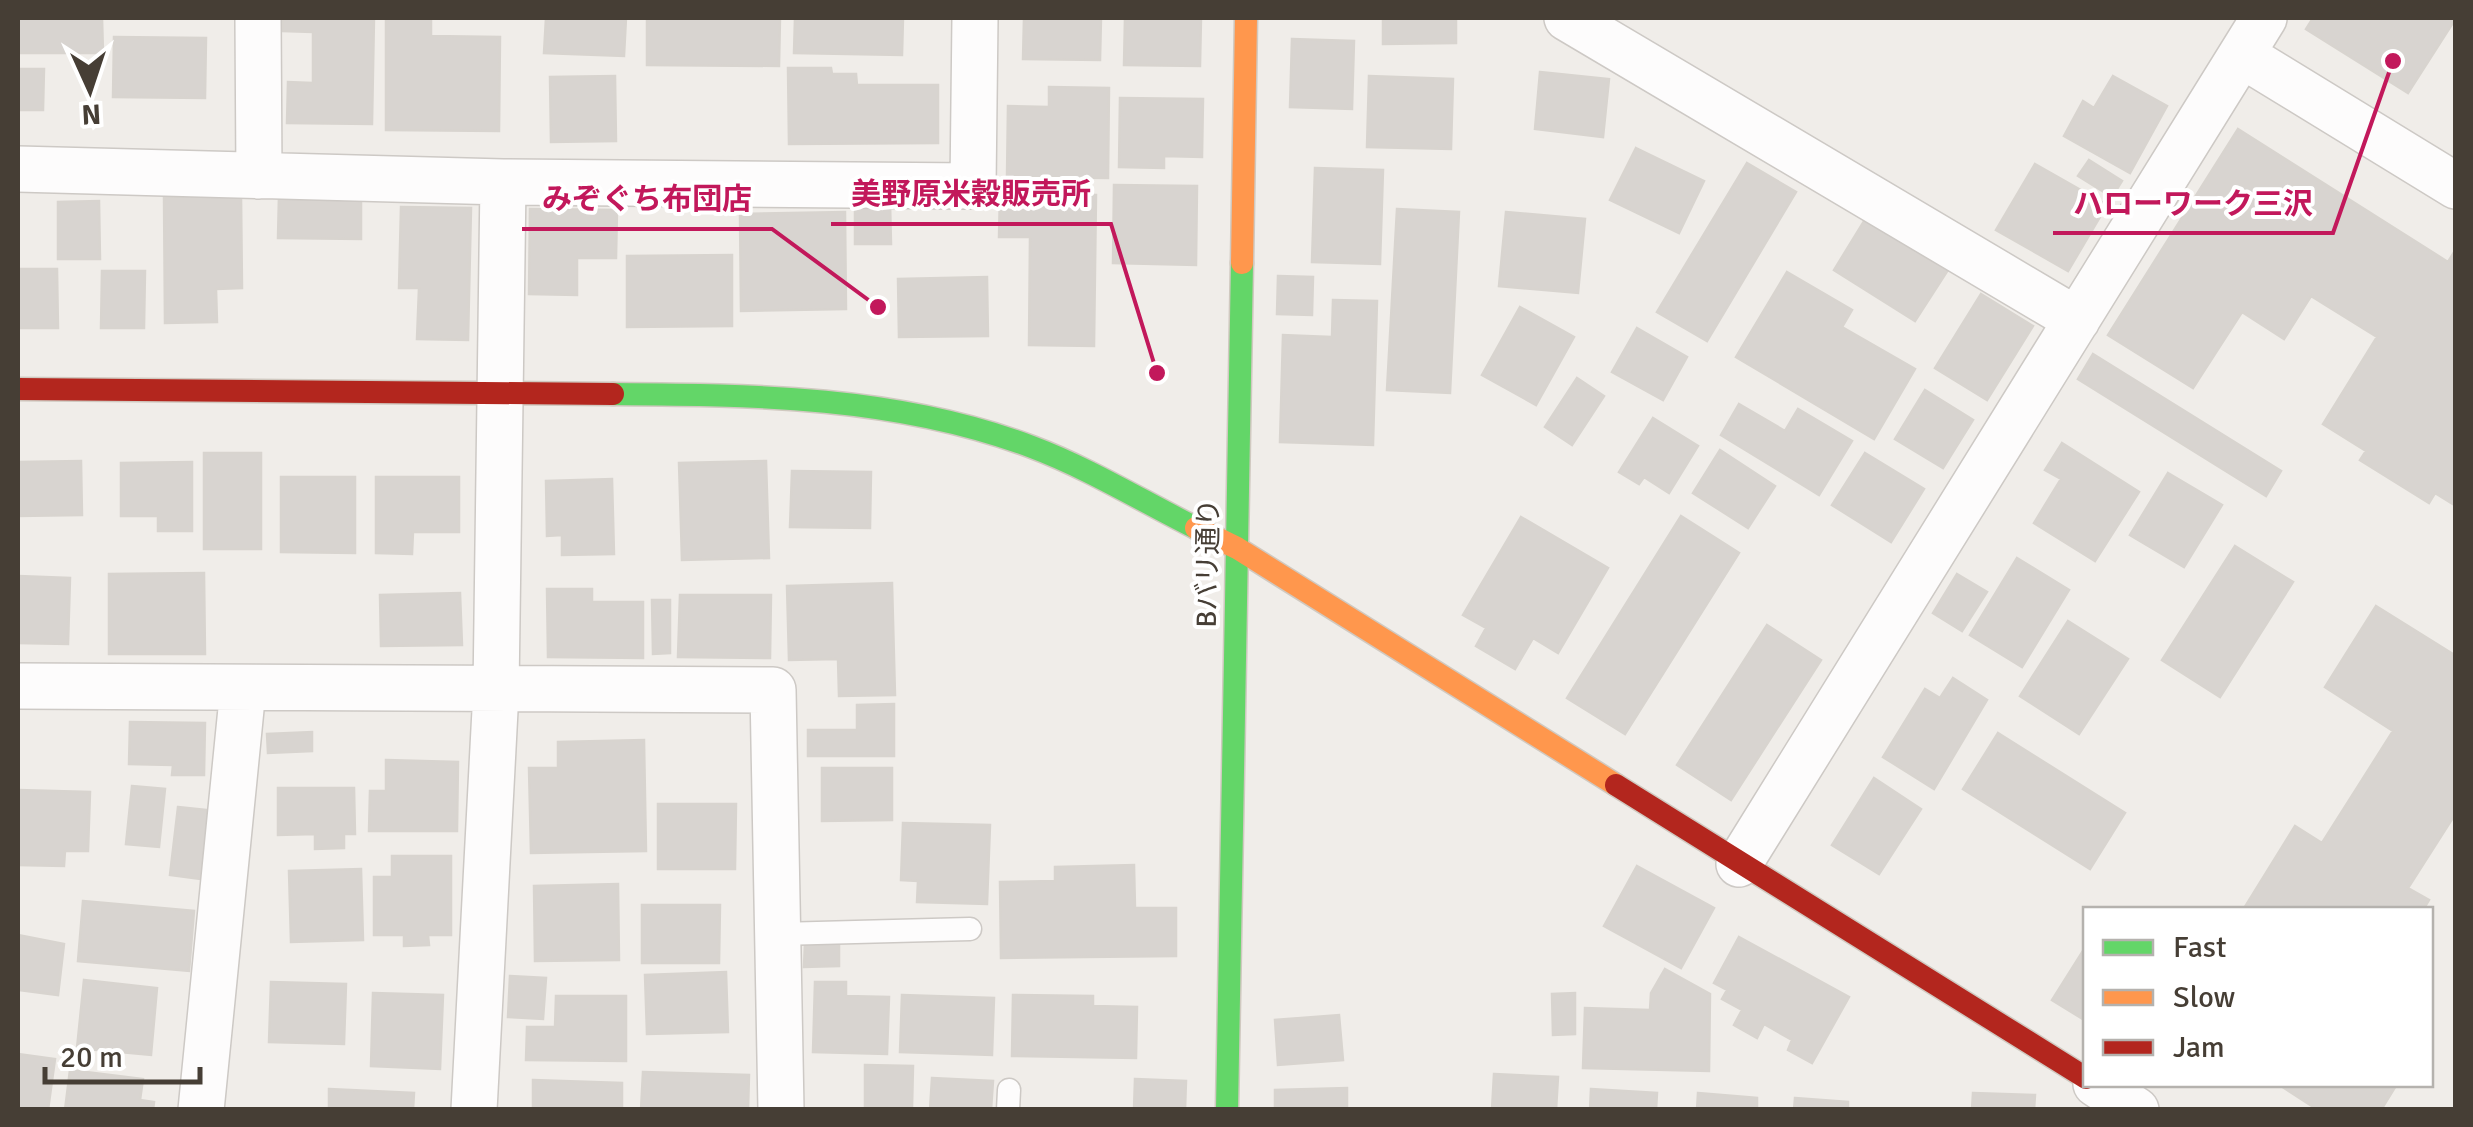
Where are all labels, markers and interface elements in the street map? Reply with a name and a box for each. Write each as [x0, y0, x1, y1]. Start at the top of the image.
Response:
north arrow [40, 40, 140, 140]
text: N [81, 96, 102, 131]
callout: 美野原米穀販売所 [831, 164, 1111, 224]
callout: みぞぐち布団店 [522, 169, 772, 229]
callout: ハローワーク三沢 [2053, 173, 2333, 233]
text: 美野原米穀販売所 [851, 176, 1091, 213]
text: みぞぐち布団店 [542, 181, 752, 218]
text: ハローワーク三沢 [2073, 186, 2313, 223]
street label: Bバリ通り [1190, 498, 1226, 628]
legend [2083, 907, 2433, 1087]
text: Fast [2173, 929, 2226, 966]
text: Slow [2173, 979, 2235, 1016]
scale bar [45, 1022, 200, 1084]
text: Jam [2173, 1029, 2225, 1066]
text: 20 m [60, 1039, 123, 1076]

